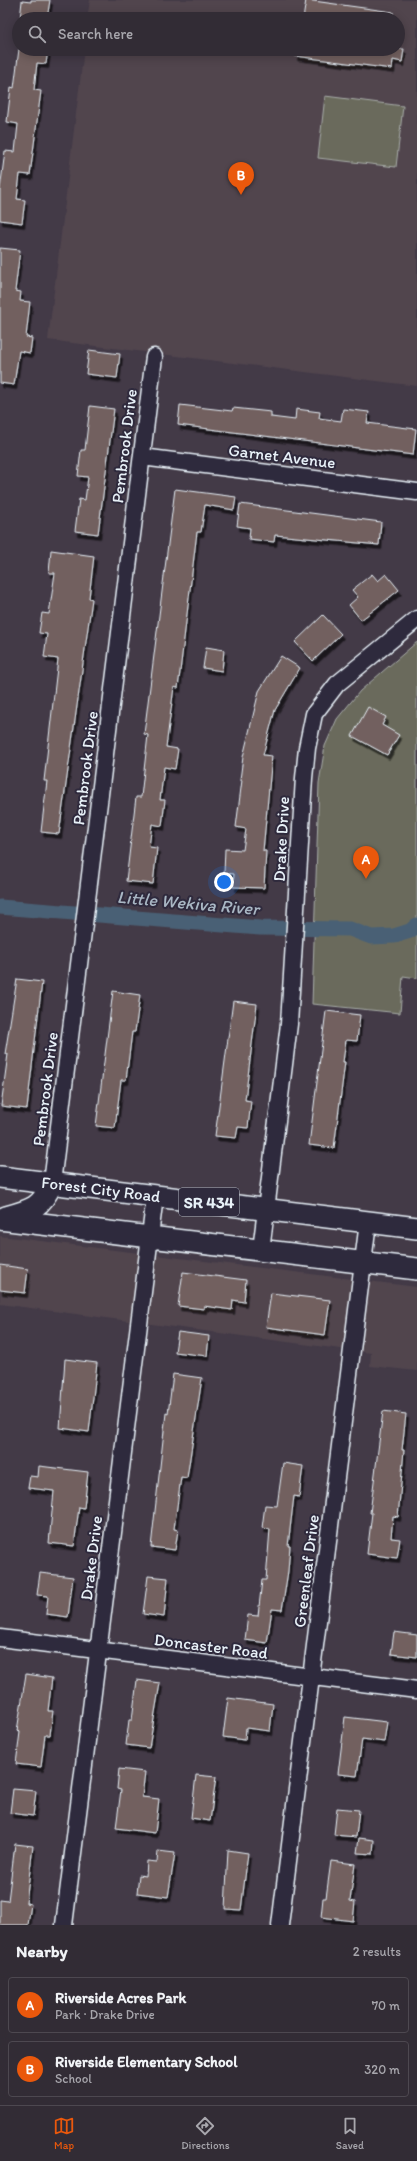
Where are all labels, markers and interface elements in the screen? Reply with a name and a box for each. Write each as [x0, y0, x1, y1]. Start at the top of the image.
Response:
search box [12, 12, 405, 56]
icon: search [26, 23, 48, 45]
text: Search here [58, 25, 133, 43]
pin: B [228, 162, 254, 195]
street label: Pembrook Drive [107, 388, 141, 504]
street label: Garnet Avenue [227, 439, 337, 473]
street label: Pembrook Drive [68, 710, 102, 826]
street label: Drake Drive [269, 796, 293, 882]
pin: A [353, 846, 379, 879]
your location [214, 872, 234, 892]
water label: Little Wekiva River [116, 886, 262, 920]
street label: Pembrook Drive [28, 1031, 62, 1147]
street label: Forest City Road [40, 1172, 162, 1206]
road number: SR 434 [179, 1188, 239, 1216]
street label: Greenleaf Drive [289, 1513, 323, 1629]
street label: Drake Drive [76, 1514, 106, 1602]
street label: Doncaster Road [153, 1629, 270, 1663]
text: Nearby [16, 1941, 68, 1961]
text: 2 results [353, 1944, 401, 1959]
text: Riverside Acres Park [55, 1989, 186, 2007]
text: A [26, 1998, 34, 2013]
text: 70 m [372, 1998, 400, 2013]
text: Park · Drake Drive [55, 2007, 155, 2022]
text: Riverside Elementary School [55, 2053, 237, 2071]
text: B [26, 2062, 34, 2077]
text: 320 m [364, 2062, 400, 2077]
text: School [55, 2071, 92, 2086]
tab: Map [53, 2115, 75, 2152]
tab: Directions [181, 2115, 230, 2152]
tab: Saved [336, 2115, 364, 2152]

